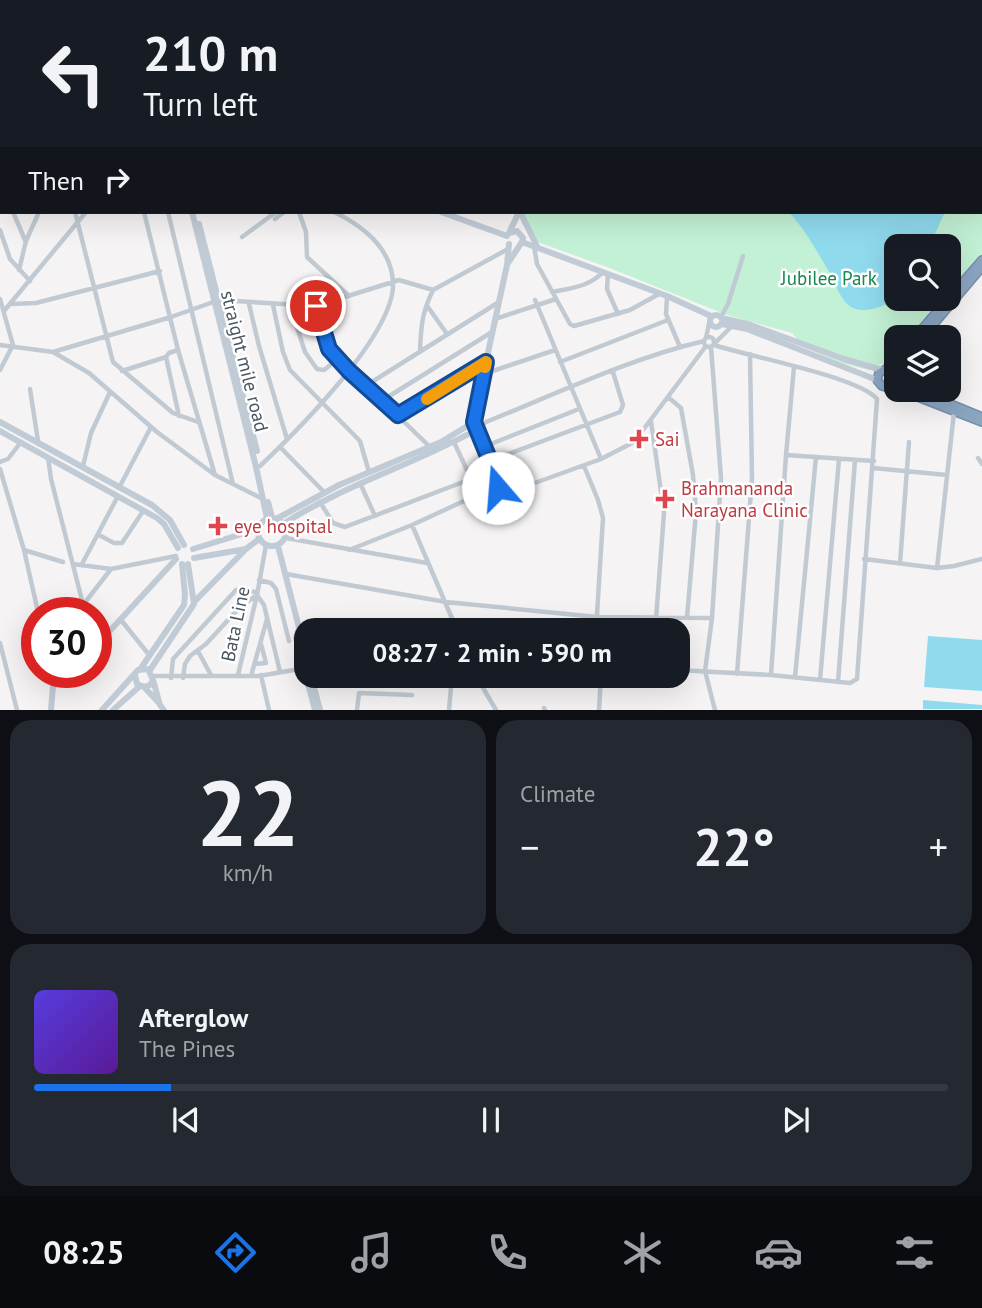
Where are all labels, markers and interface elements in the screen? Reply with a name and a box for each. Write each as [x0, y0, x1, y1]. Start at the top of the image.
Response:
text: 210 m [143, 21, 278, 85]
icon: left [28, 28, 119, 119]
text: Turn left [143, 83, 258, 125]
icon: right [98, 161, 136, 199]
text: Then [28, 164, 84, 197]
map controls [884, 234, 961, 402]
button: search [884, 234, 961, 311]
park label: Jubilee Park [780, 266, 877, 290]
pin [286, 276, 346, 336]
icon: arrive [297, 287, 335, 325]
street label: straight mile road [216, 288, 274, 434]
button: layers [884, 325, 961, 402]
place label: Sai [655, 427, 680, 451]
marker: Sai [629, 429, 649, 449]
position arrow [461, 451, 535, 525]
place label: Brahmananda Narayana Clinic [681, 476, 808, 522]
marker: Brahmananda Narayana Clinic [655, 489, 675, 509]
place label: eye hospital [234, 514, 332, 538]
marker: eye hospital [208, 516, 228, 536]
street label: Bata Line [215, 584, 255, 664]
speed limit sign: 30 [21, 597, 112, 688]
text: 08:27 · 2 min · 590 m [372, 636, 612, 669]
text: 22 [196, 753, 300, 871]
text: Climate [520, 779, 595, 808]
text: 22° [693, 813, 775, 880]
text: − [520, 822, 539, 871]
text: + [929, 822, 948, 871]
text: km/h [223, 858, 273, 887]
text: Afterglow [139, 1001, 248, 1034]
text: The Pines [139, 1034, 235, 1063]
icon: previous [167, 1101, 205, 1139]
icon: pause [472, 1101, 510, 1139]
icon: next [777, 1101, 815, 1139]
icon: directions [211, 1228, 260, 1277]
icon: music [347, 1228, 396, 1277]
icon: phone [483, 1228, 532, 1277]
icon: climate [618, 1228, 667, 1277]
icon: car [754, 1228, 803, 1277]
icon: filters [890, 1228, 939, 1277]
text: 08:25 [43, 1231, 125, 1273]

